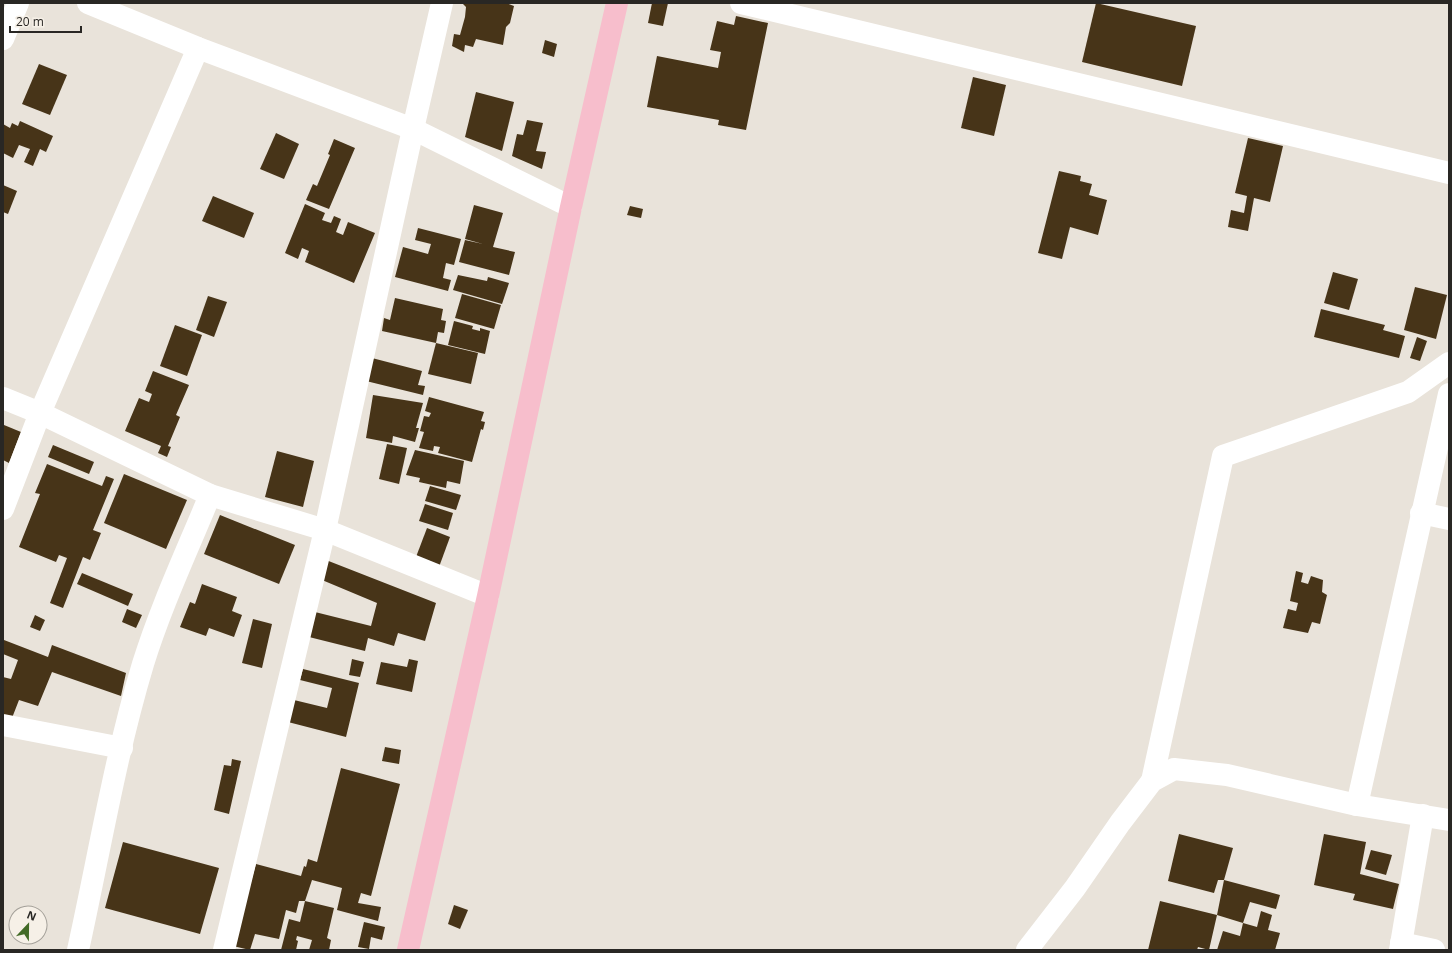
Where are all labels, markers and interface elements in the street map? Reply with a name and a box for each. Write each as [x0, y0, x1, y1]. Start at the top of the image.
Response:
scale bar [10, 8, 81, 34]
text: 20 m [16, 13, 44, 30]
north arrow [8, 905, 48, 945]
text: N [25, 907, 39, 924]

